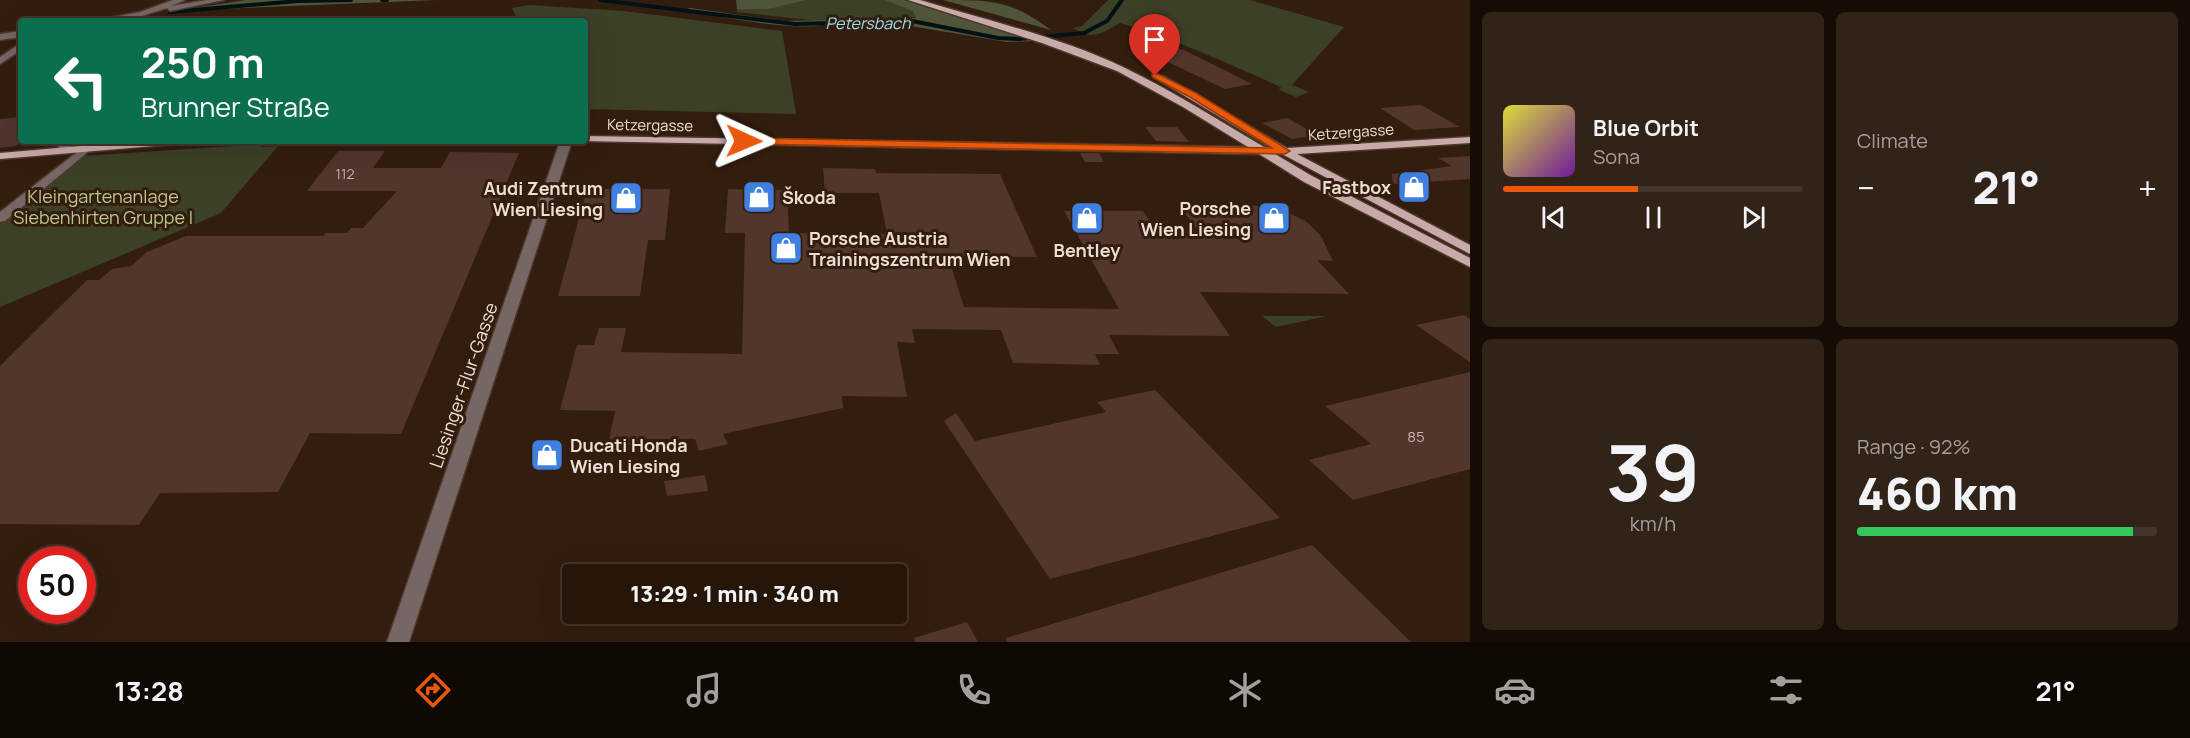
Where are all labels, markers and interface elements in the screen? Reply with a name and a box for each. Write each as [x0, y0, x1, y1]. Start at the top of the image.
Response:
water label: Petersbach [826, 12, 911, 34]
pin [1129, 14, 1180, 76]
icon: arrive [1138, 23, 1171, 56]
text: 250 m [141, 33, 264, 91]
icon: left [42, 42, 120, 120]
text: Brunner Straße [141, 88, 330, 125]
position arrow [712, 109, 776, 173]
text: Blue Orbit [1593, 113, 1699, 143]
street label: Ketzergasse [607, 114, 693, 136]
street label: Ketzergasse [1307, 119, 1395, 145]
text: Climate [1857, 127, 1928, 154]
text: Sona [1593, 143, 1640, 170]
text: 21° [1972, 156, 2040, 218]
house number: 112 [336, 164, 354, 183]
text: − [1857, 165, 1875, 210]
text: + [2138, 165, 2157, 210]
shop icon: Fastbox [1396, 169, 1432, 205]
place label: Fastbox [1322, 175, 1391, 199]
place label: Audi Zentrum Wien Liesing [484, 176, 603, 221]
shop icon: Škoda [741, 179, 777, 215]
shop icon: Audi Zentrum Wien Liesing [608, 180, 644, 216]
park label: Kleingartenanlage Siebenhirten Gruppe I [13, 184, 193, 229]
place label: Škoda [782, 185, 836, 209]
place label: Porsche Wien Liesing [1141, 196, 1251, 241]
shop icon: Bentley [1069, 200, 1105, 236]
shop icon: Porsche Wien Liesing [1256, 200, 1292, 236]
icon: previous [1537, 201, 1570, 234]
icon: pause [1637, 201, 1670, 234]
icon: next [1737, 201, 1770, 234]
place label: Porsche Austria Trainingszentrum Wien [809, 226, 1011, 271]
shop icon: Porsche Austria Trainingszentrum Wien [768, 230, 804, 266]
place label: Bentley [1054, 238, 1120, 262]
street label: Liesinger-Flur-Gasse [423, 299, 503, 471]
text: 39 [1606, 418, 1700, 524]
house number: 85 [1407, 426, 1425, 447]
place label: Ducati Honda Wien Liesing [570, 433, 688, 478]
text: Range · 92% [1857, 433, 1971, 460]
shop icon: Ducati Honda Wien Liesing [529, 437, 565, 473]
text: 460 km [1857, 462, 2018, 524]
text: km/h [1630, 510, 1676, 537]
speed limit sign: 50 [18, 546, 96, 624]
text: 13:29 · 1 min · 340 m [630, 579, 839, 609]
icon: directions [412, 669, 454, 711]
icon: music [683, 669, 725, 711]
icon: phone [953, 669, 995, 711]
icon: climate [1224, 669, 1266, 711]
icon: car [1494, 669, 1536, 711]
icon: filters [1765, 669, 1807, 711]
text: 13:28 [114, 672, 184, 709]
text: 21° [2036, 672, 2076, 709]

